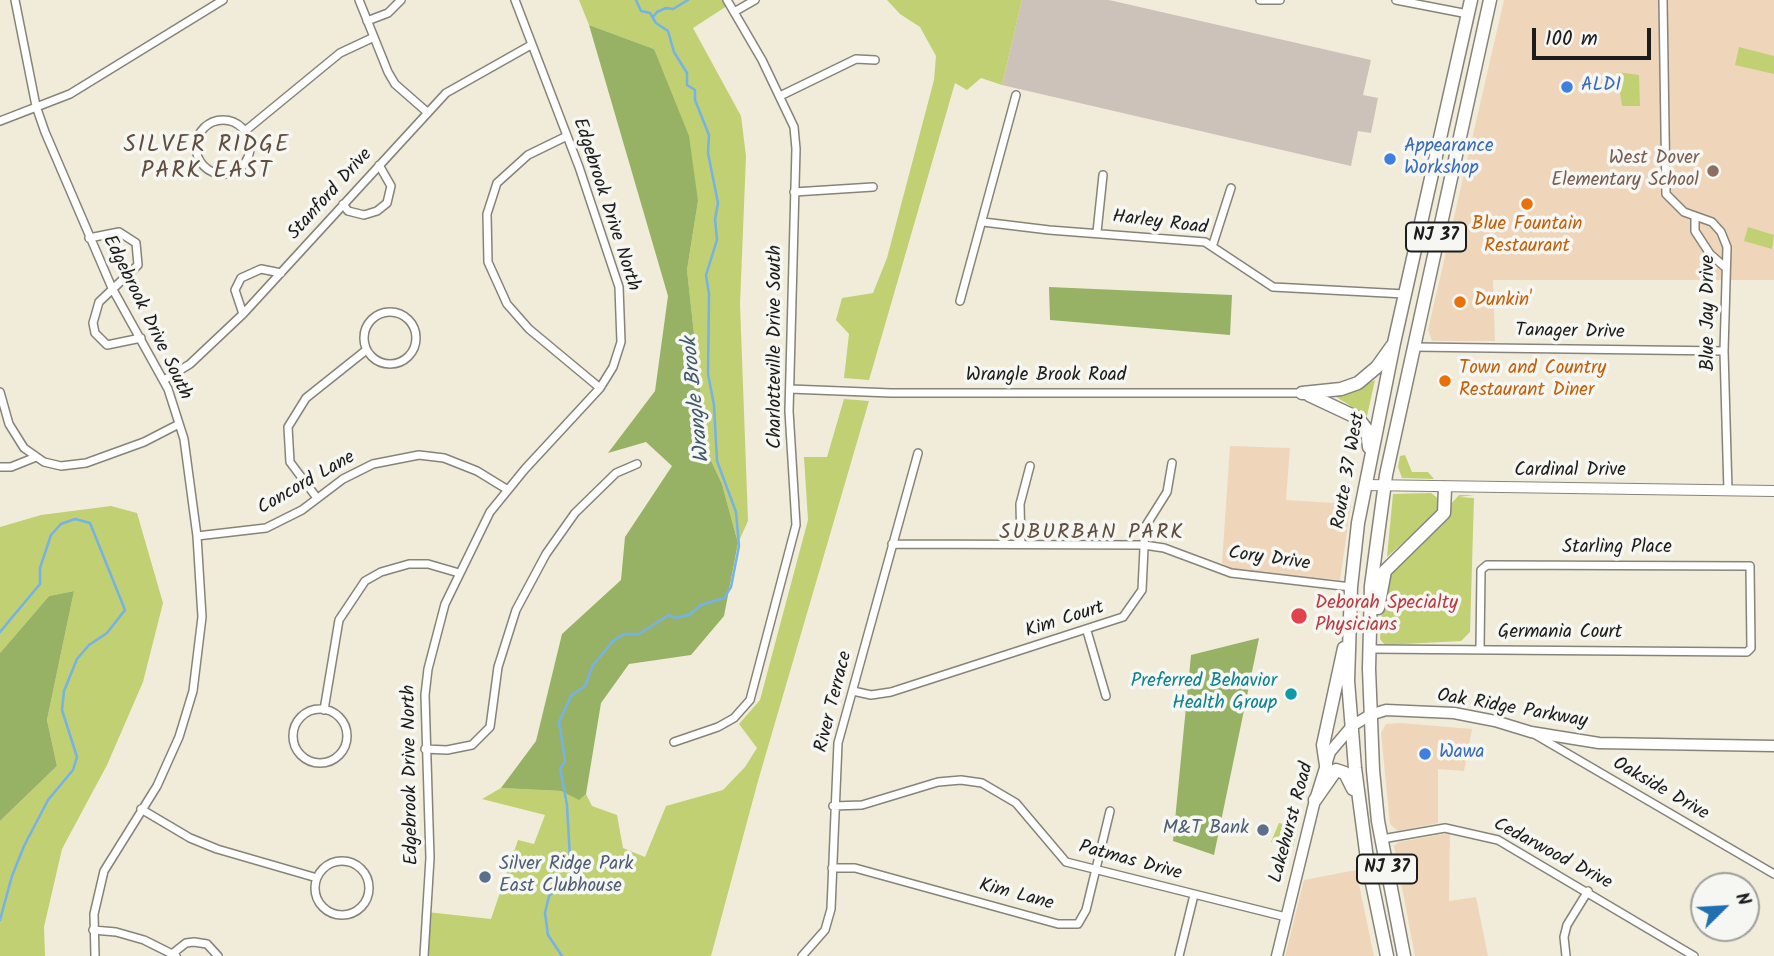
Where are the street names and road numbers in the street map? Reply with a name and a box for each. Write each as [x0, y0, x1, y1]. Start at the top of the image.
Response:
street label: Edgebrook Drive North [566, 116, 644, 294]
street label: Stanford Drive [284, 145, 378, 245]
street label: Harley Road [1111, 207, 1209, 241]
road number: NJ 37 [1406, 222, 1466, 251]
street label: Edgebrook Drive South [96, 232, 196, 404]
street label: Charlotteville Drive South [766, 245, 788, 449]
street label: Blue Jay Drive [1699, 255, 1721, 371]
street label: Tanager Drive [1515, 321, 1625, 345]
street label: Wrangle Brook Road [966, 366, 1126, 388]
street label: Route 37 West [1328, 411, 1372, 531]
street label: Concord Lane [254, 447, 360, 521]
street label: Cardinal Drive [1514, 461, 1626, 483]
street label: Starling Place [1562, 538, 1672, 560]
street label: Cory Drive [1227, 543, 1311, 577]
street label: Kim Court [1023, 598, 1107, 644]
street label: Germania Court [1498, 623, 1622, 645]
street label: River Terrace [811, 649, 859, 755]
street label: Edgebrook Drive North [399, 684, 425, 866]
street label: Oak Ridge Parkway [1435, 686, 1589, 734]
street label: Oakside Drive [1608, 753, 1712, 827]
street label: Lakehurst Road [1266, 760, 1320, 886]
street label: Cedarwood Drive [1489, 814, 1615, 896]
street label: Patmas Drive [1076, 837, 1184, 887]
road number: NJ 37 [1357, 854, 1417, 884]
street label: Kim Lane [976, 875, 1056, 917]

